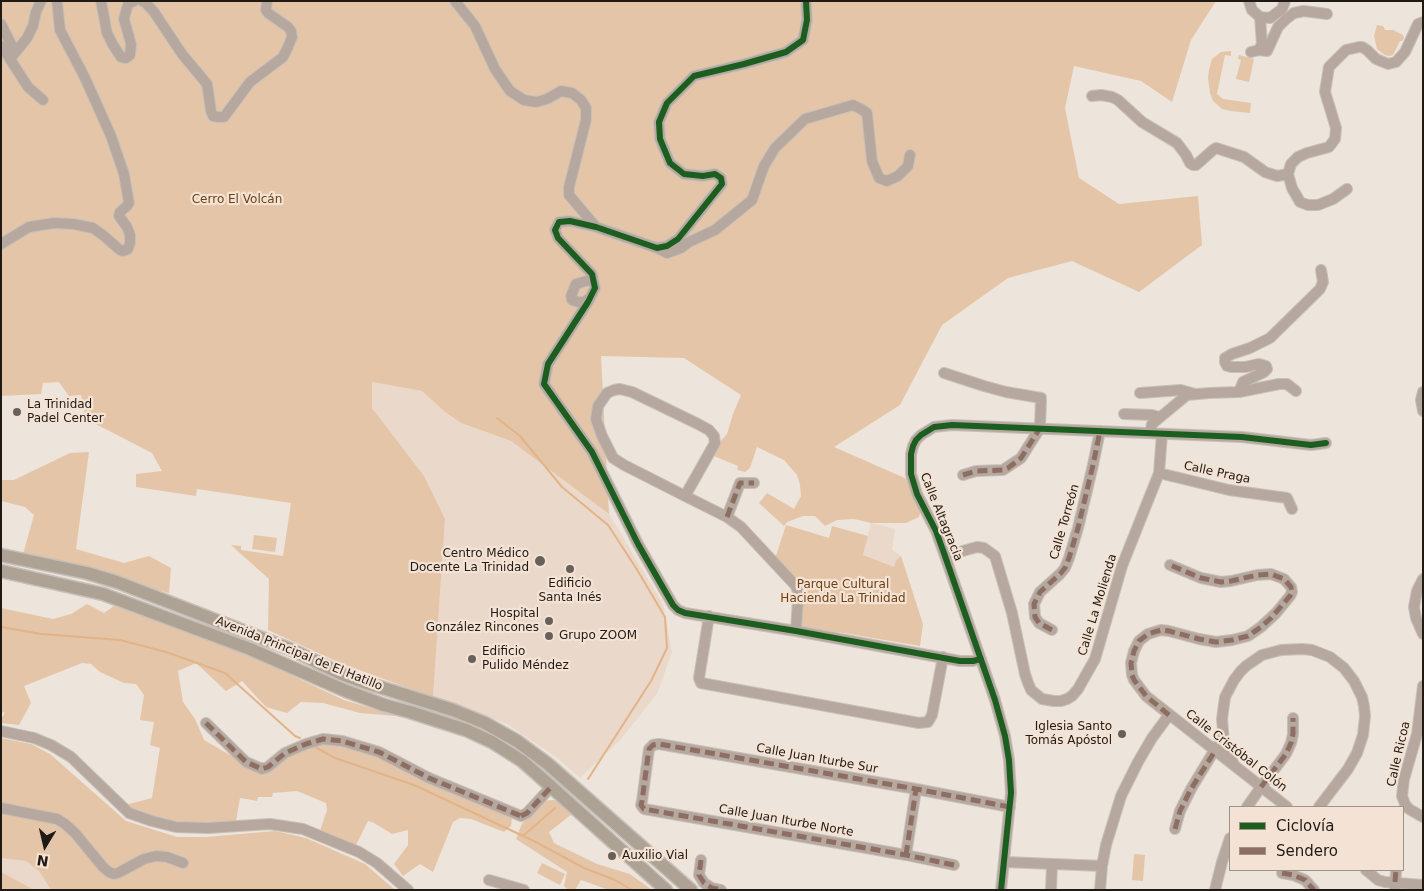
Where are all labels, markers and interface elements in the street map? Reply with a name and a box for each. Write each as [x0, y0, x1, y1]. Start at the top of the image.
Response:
park label: Cerro El Volcán [192, 193, 282, 207]
place label: La Trinidad Padel Center [27, 398, 104, 426]
marker: La Trinidad Padel Center [11, 406, 23, 418]
street label: Calle Praga [1182, 459, 1252, 487]
street label: Calle Altagracia [917, 471, 965, 563]
street label: Calle Torreón [1047, 483, 1083, 561]
place label: Centro Médico Docente La Trinidad [410, 547, 529, 575]
street label: Calle La Molienda [1076, 552, 1120, 658]
marker: Centro Médico Docente La Trinidad [533, 554, 547, 568]
marker: Edificio Santa Inés [564, 563, 576, 575]
place label: Edificio Santa Inés [538, 577, 602, 605]
park label: Parque Cultural Hacienda La Trinidad [780, 578, 906, 606]
place label: Hospital González Rincones [426, 607, 539, 635]
street label: Avenida Principal de El Hatillo [213, 614, 385, 694]
marker: Hospital González Rincones [543, 615, 555, 627]
place label: Grupo ZOOM [559, 629, 637, 643]
marker: Grupo ZOOM [543, 630, 555, 642]
place label: Edificio Pulido Méndez [482, 645, 569, 673]
marker: Edificio Pulido Méndez [466, 653, 478, 665]
street label: Calle Cristóbal Colón [1182, 707, 1290, 795]
place label: Iglesia Santo Tomás Apóstol [1025, 720, 1112, 748]
street label: Calle Ricoa [1384, 720, 1414, 788]
marker: Iglesia Santo Tomás Apóstol [1116, 728, 1128, 740]
street label: Calle Juan Iturbe Sur [755, 741, 879, 777]
street label: Calle Juan Iturbe Norte [718, 802, 854, 840]
legend [1229, 806, 1404, 871]
text: Ciclovía [1276, 817, 1334, 835]
north arrow [20, 821, 70, 871]
text: Sendero [1276, 842, 1338, 860]
place label: Auxilio Vial [622, 849, 688, 863]
marker: Auxilio Vial [606, 850, 618, 862]
text: N [36, 852, 50, 870]

